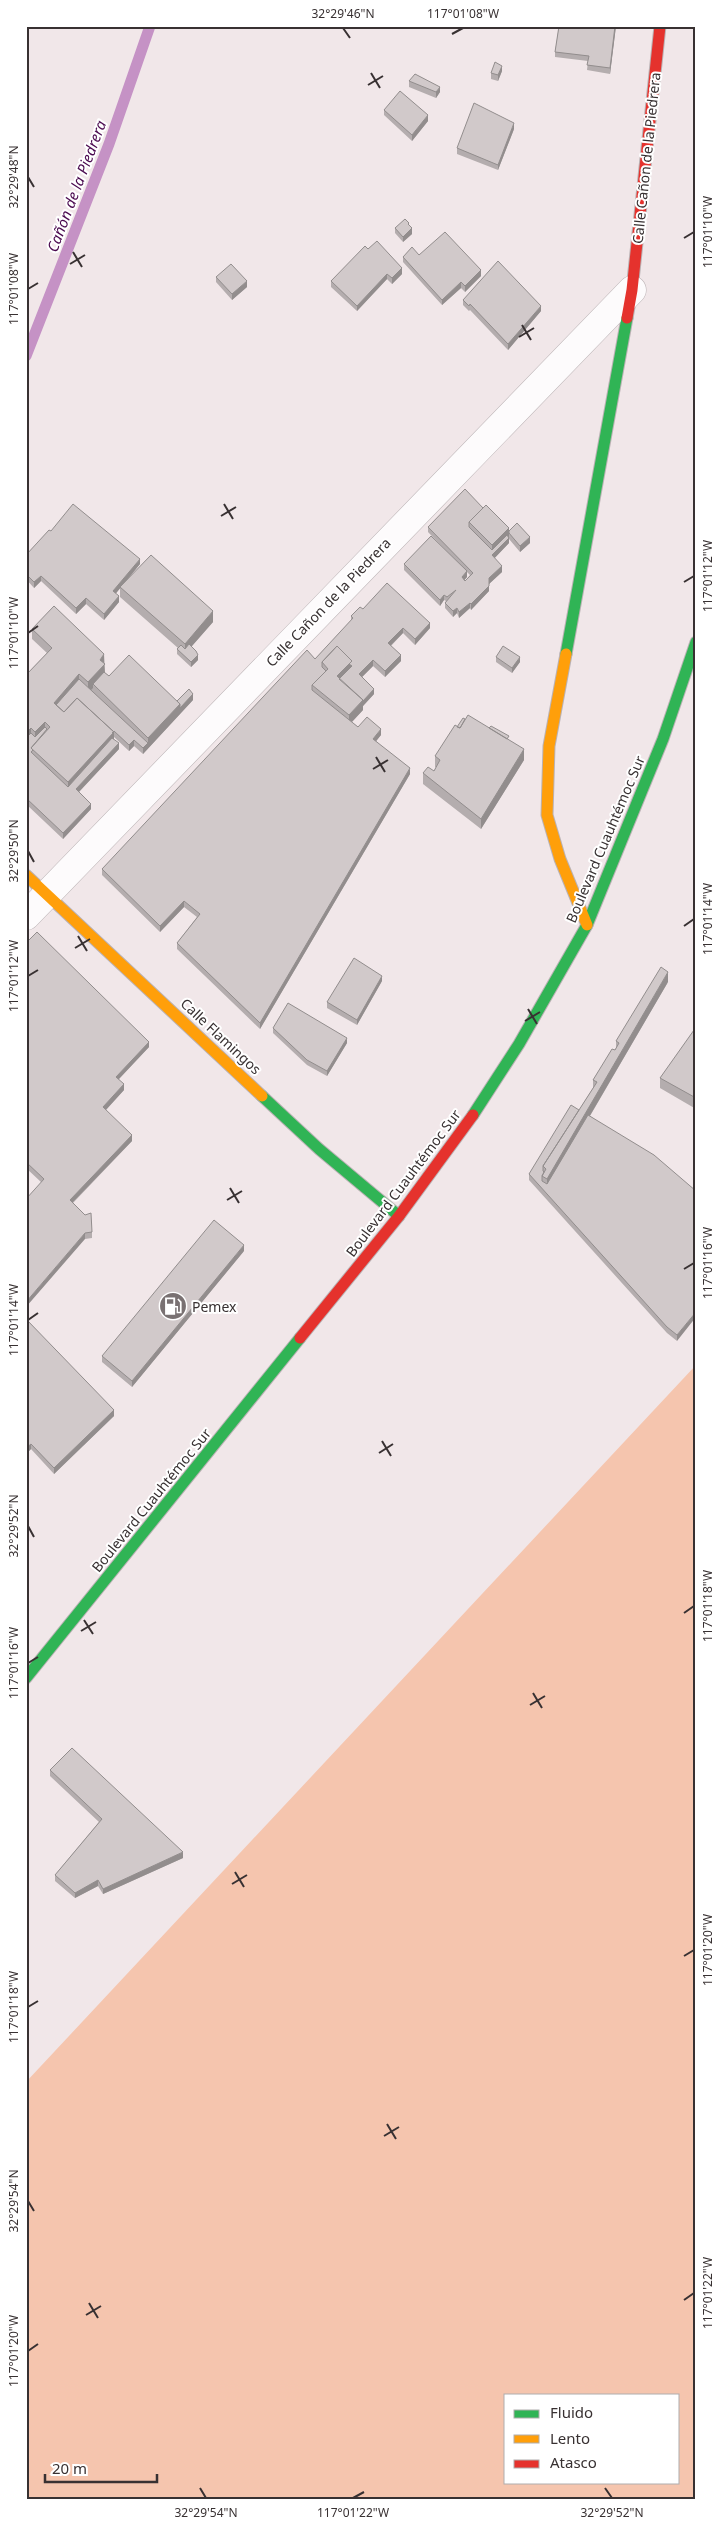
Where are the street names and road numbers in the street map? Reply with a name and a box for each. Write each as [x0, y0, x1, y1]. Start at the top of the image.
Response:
street label: Calle Cañon de la Piedrera [628, 71, 664, 245]
street label: Calle Cañon de la Piedrera [261, 533, 395, 671]
street label: Boulevard Cuauhtémoc Sur [561, 752, 649, 925]
street label: Calle Flamingos [177, 994, 265, 1078]
street label: Boulevard Cuauhtémoc Sur [341, 1105, 465, 1261]
street label: Boulevard Cuauhtémoc Sur [87, 1424, 215, 1576]

